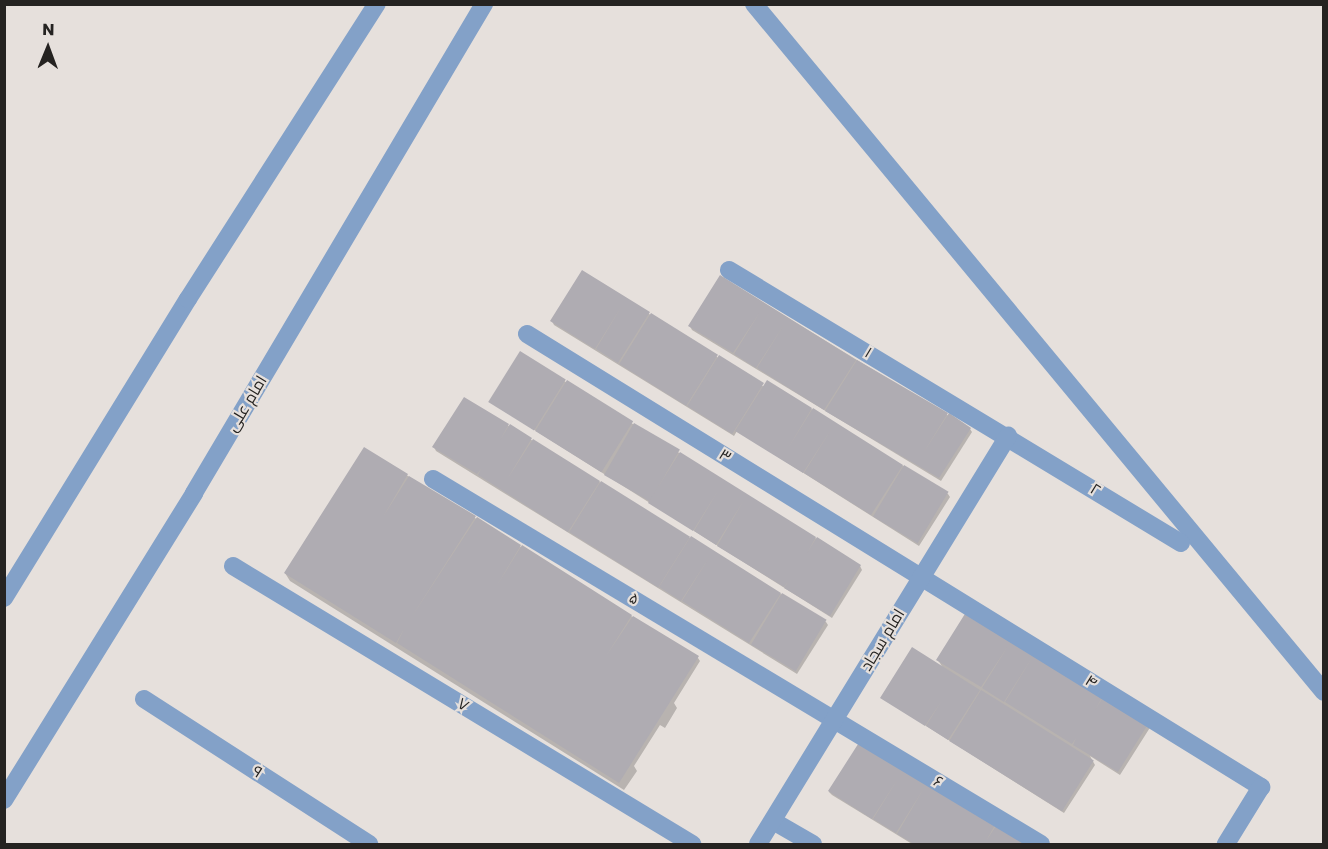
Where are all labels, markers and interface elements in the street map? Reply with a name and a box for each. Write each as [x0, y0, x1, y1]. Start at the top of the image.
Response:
north arrow [18, 18, 78, 78]
text: N [42, 18, 55, 41]
street label: ۱ [861, 343, 875, 363]
street label: امام علی [223, 372, 271, 436]
street label: ۳ [715, 445, 735, 467]
street label: ۲ [1086, 480, 1104, 500]
street label: ۵ [625, 589, 643, 609]
street label: امام سجاد [857, 606, 909, 674]
street label: ۴ [1081, 671, 1101, 693]
street label: ۷ [454, 694, 472, 716]
street label: ۹ [248, 762, 266, 782]
street label: ۶ [930, 772, 946, 792]

